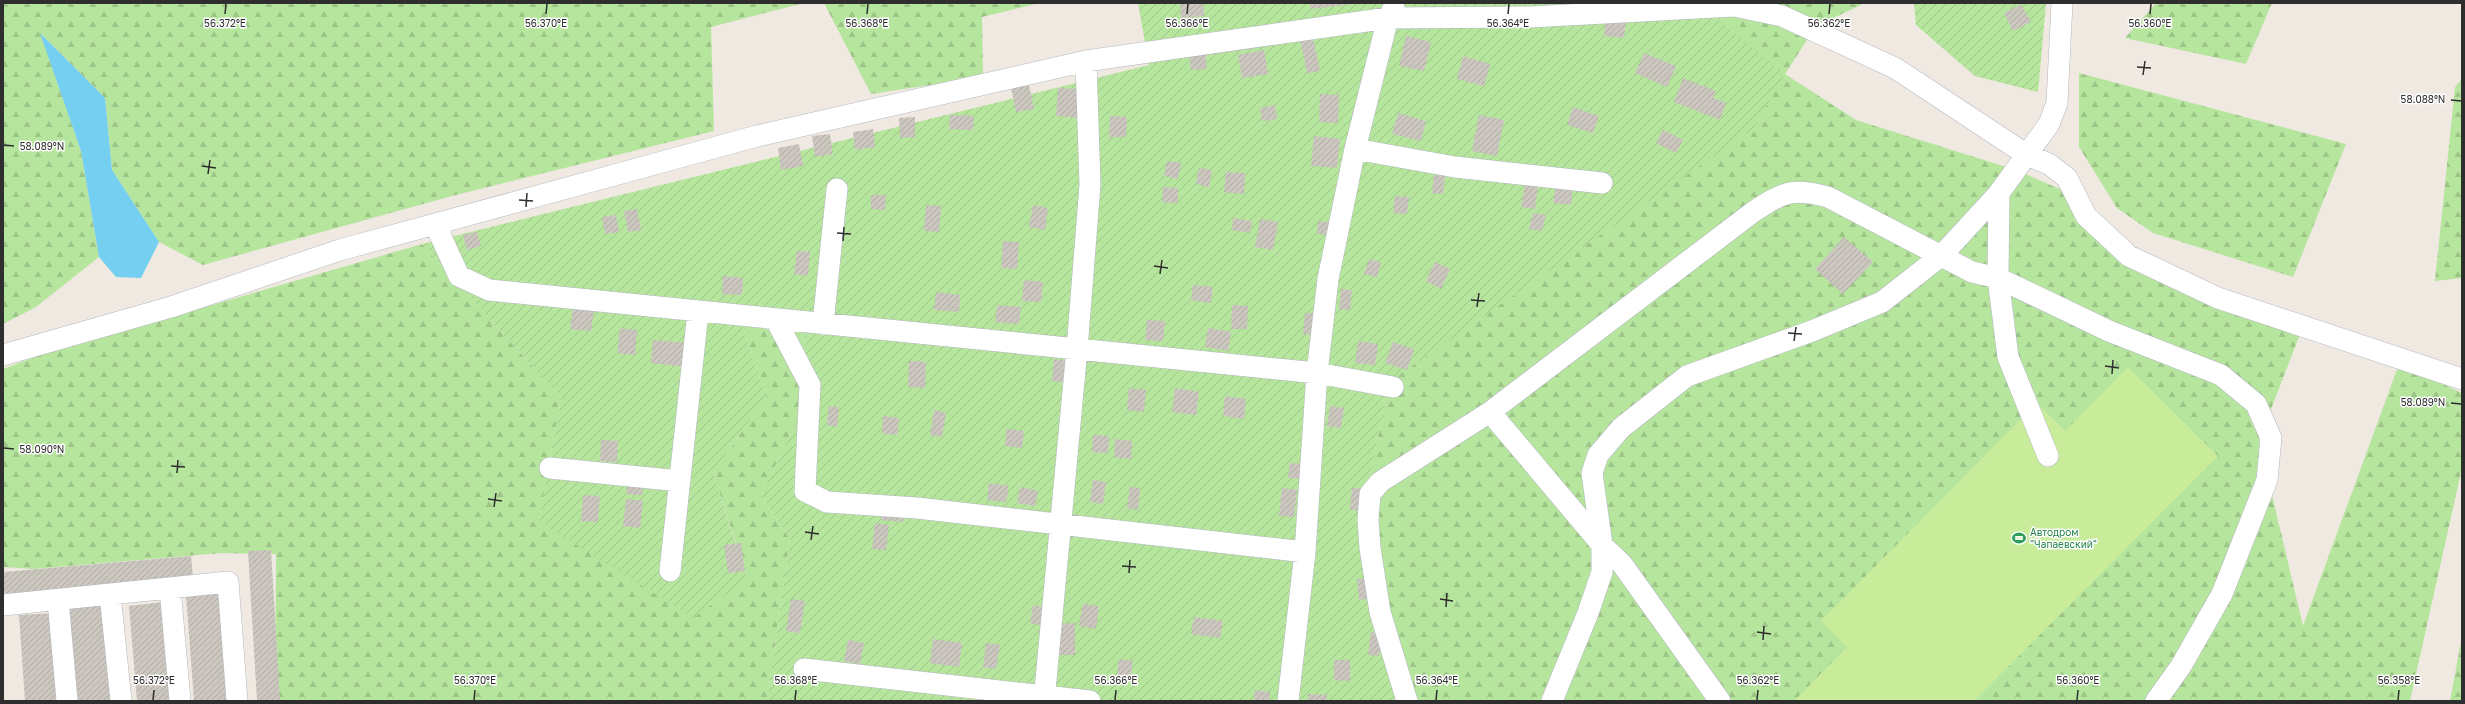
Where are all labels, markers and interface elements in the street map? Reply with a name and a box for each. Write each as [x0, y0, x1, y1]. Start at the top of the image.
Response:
text: 56.372°E [204, 17, 246, 29]
text: 56.370°E [525, 17, 567, 29]
text: 56.368°E [846, 17, 888, 29]
text: 56.366°E [1166, 17, 1208, 29]
text: 56.364°E [1487, 17, 1529, 29]
text: 56.362°E [1808, 17, 1850, 29]
text: 56.360°E [2129, 17, 2171, 29]
text: 58.088°N [2401, 93, 2445, 105]
text: 58.089°N [20, 140, 64, 152]
text: 58.089°N [2401, 396, 2445, 408]
text: 58.090°N [20, 443, 64, 455]
place label: Автодром "Чапаевский" [2030, 526, 2097, 550]
sports icon: Автодром "Чапаевский" [2011, 530, 2027, 546]
text: 56.372°E [133, 674, 175, 686]
text: 56.370°E [454, 674, 496, 686]
text: 56.368°E [775, 674, 817, 686]
text: 56.366°E [1095, 674, 1137, 686]
text: 56.364°E [1416, 674, 1458, 686]
text: 56.362°E [1737, 674, 1779, 686]
text: 56.360°E [2057, 674, 2099, 686]
text: 56.358°E [2378, 674, 2420, 686]

